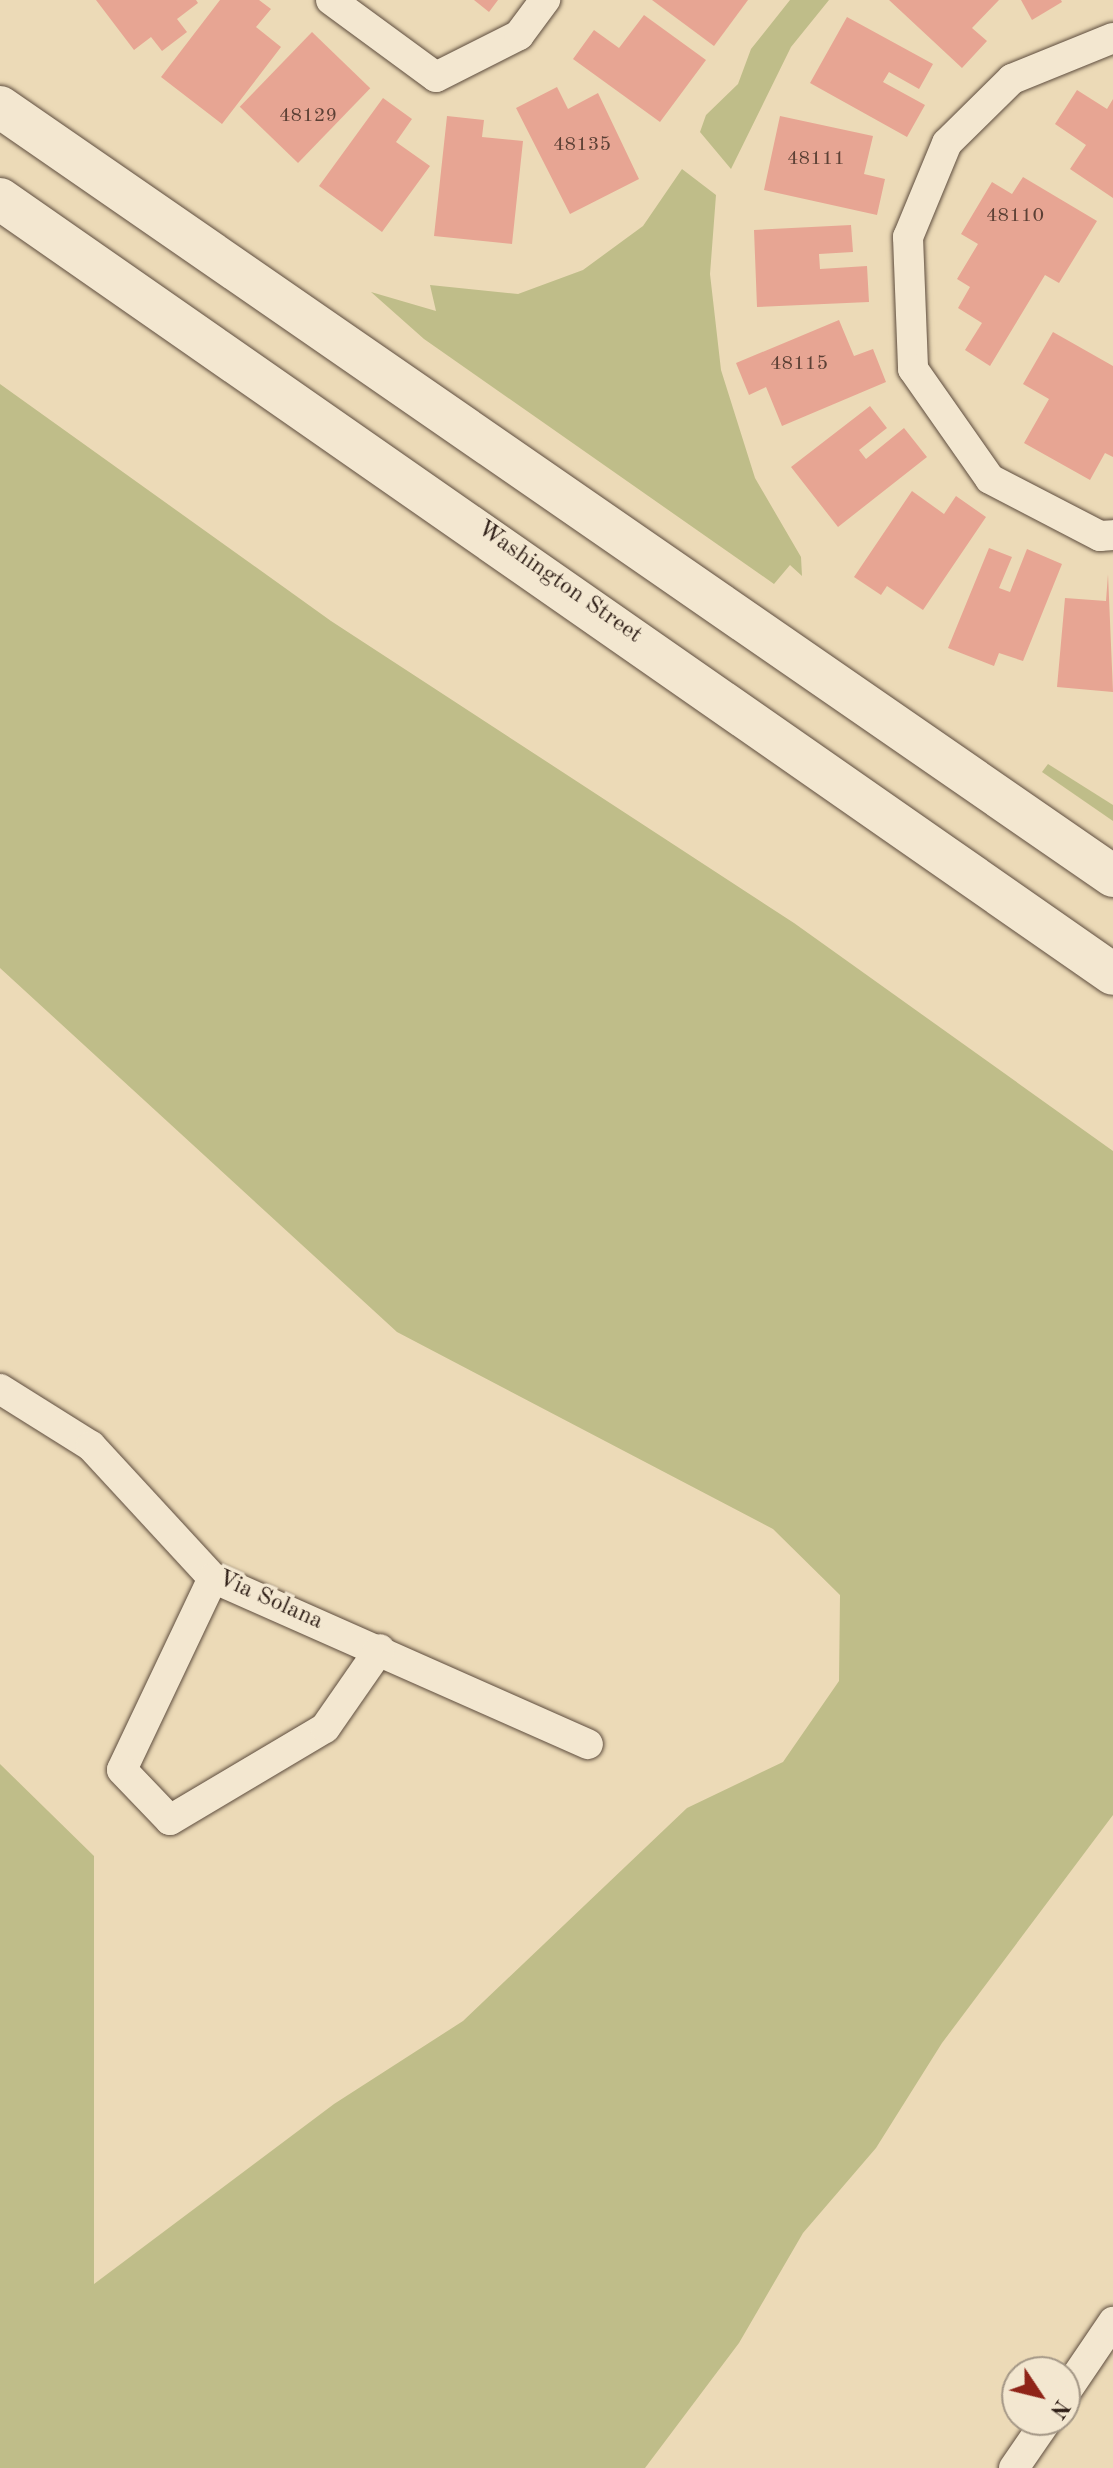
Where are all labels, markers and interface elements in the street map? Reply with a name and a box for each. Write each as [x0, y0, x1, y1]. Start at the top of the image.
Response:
house number: 48129 [279, 104, 337, 128]
house number: 48135 [553, 133, 611, 157]
house number: 48111 [787, 147, 845, 171]
house number: 48110 [986, 204, 1044, 228]
house number: 48115 [770, 352, 828, 376]
street label: Washington Street [471, 515, 647, 651]
street label: Via Solana [213, 1565, 327, 1637]
north arrow [1001, 2356, 1081, 2436]
text: N [1045, 2395, 1073, 2422]

